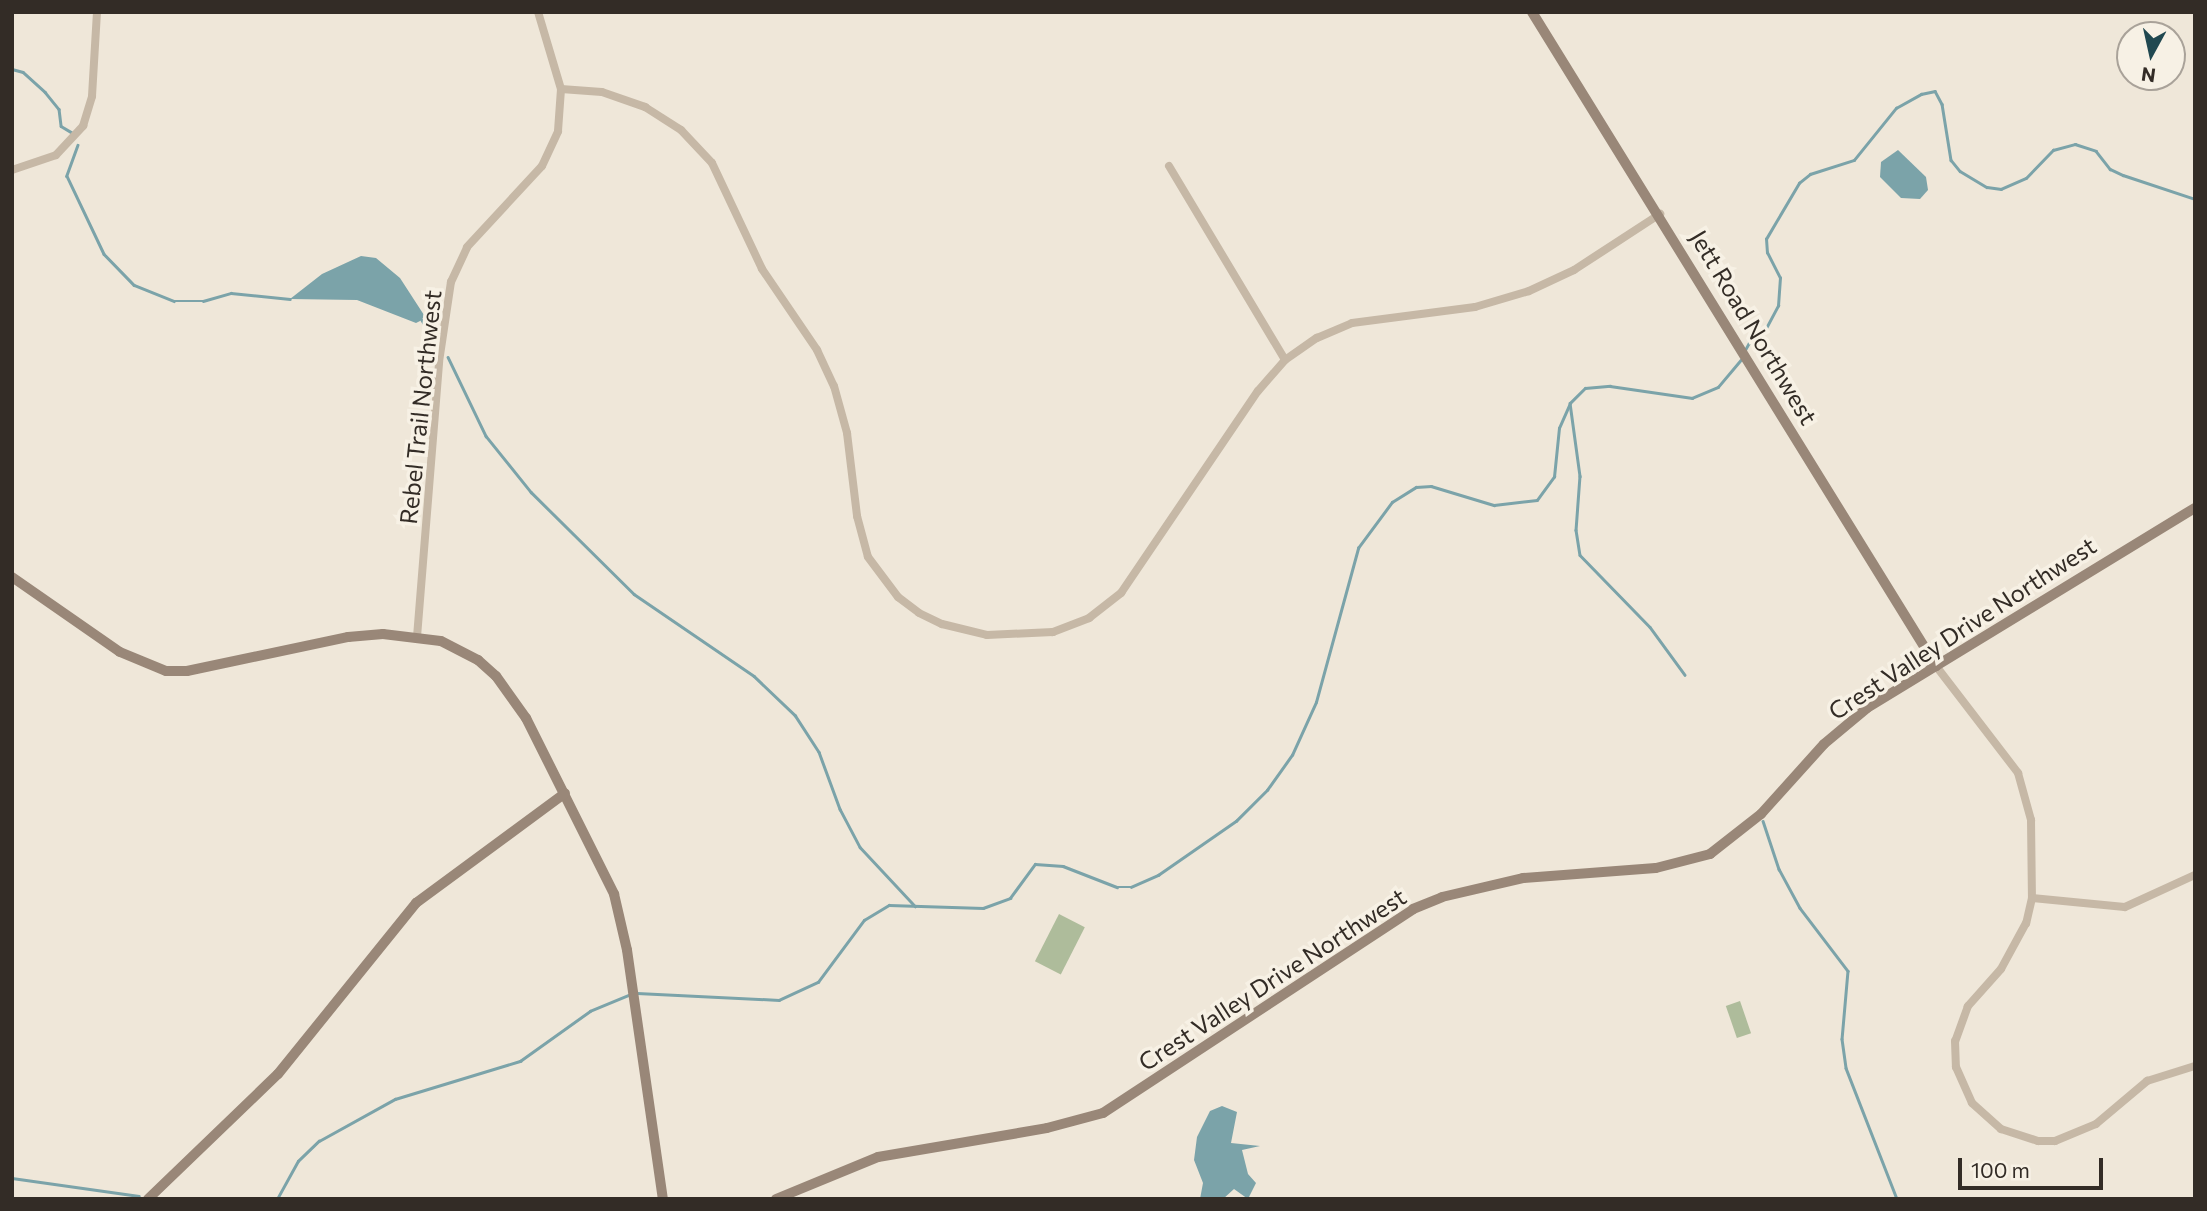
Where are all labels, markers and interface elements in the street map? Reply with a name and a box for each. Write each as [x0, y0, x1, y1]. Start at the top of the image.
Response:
north arrow [2116, 21, 2186, 91]
text: N [2140, 63, 2157, 88]
street label: Jett Road Northwest [1685, 224, 1823, 430]
street label: Rebel Trail Northwest [393, 289, 447, 525]
street label: Crest Valley Drive Northwest [1823, 531, 2101, 725]
street label: Crest Valley Drive Northwest [1133, 882, 1411, 1076]
scale bar [1962, 1144, 2107, 1188]
text: 100 m [1971, 1157, 2030, 1182]

